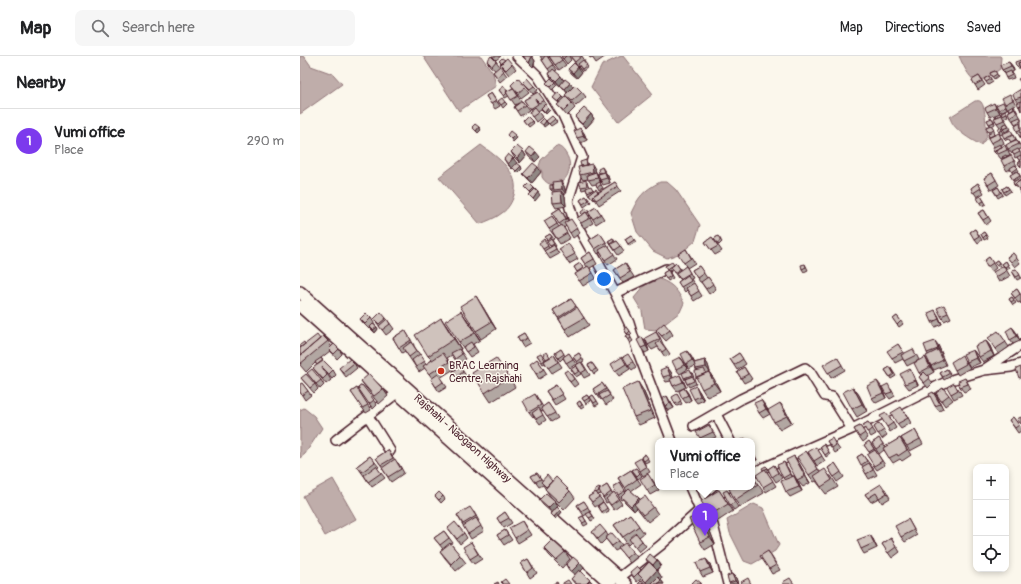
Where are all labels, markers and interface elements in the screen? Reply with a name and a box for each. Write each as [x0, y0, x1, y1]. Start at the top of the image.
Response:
search box [75, 10, 355, 46]
text: Map [20, 16, 51, 40]
icon: search [89, 17, 111, 39]
text: Search here [121, 18, 195, 37]
text: Map [840, 19, 863, 36]
text: Directions [885, 19, 944, 36]
text: Saved [966, 19, 1001, 36]
text: Nearby [16, 72, 65, 93]
text: Vumi office [54, 123, 125, 142]
text: 1 [26, 133, 32, 149]
text: 290 m [247, 133, 284, 149]
text: Place [54, 142, 83, 158]
your location [594, 269, 614, 289]
place label: BRAC Learning Centre, Rajshahi [449, 359, 522, 385]
marker: BRAC Learning Centre, Rajshahi [436, 366, 446, 376]
street label: Rajshahi - Naogaon Highway [411, 391, 514, 486]
popup [655, 438, 755, 490]
text: Vumi office [670, 447, 740, 466]
map controls [973, 464, 1009, 572]
button: + [973, 464, 1009, 500]
text: Place [670, 466, 699, 482]
button: − [973, 500, 1009, 536]
pin: 1 [692, 503, 718, 536]
button: locate [973, 536, 1009, 572]

